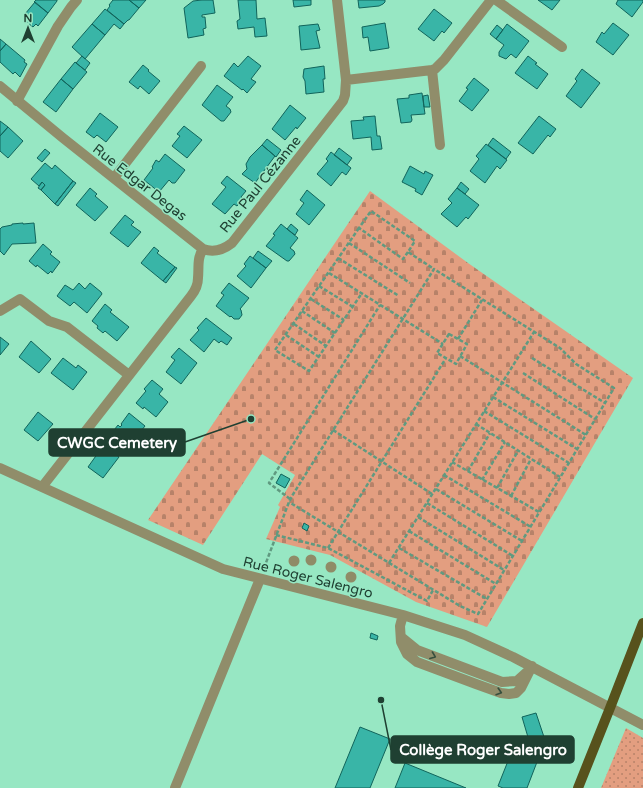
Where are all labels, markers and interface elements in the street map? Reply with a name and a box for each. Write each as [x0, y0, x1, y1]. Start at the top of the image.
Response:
north arrow [8, 8, 48, 48]
text: N [24, 12, 32, 25]
street label: Rue Paul Cézanne [216, 132, 305, 236]
street label: Rue Edgar Degas [89, 140, 190, 225]
callout: CWGC Cemetery [49, 429, 185, 456]
text: CWGC Cemetery [57, 434, 177, 453]
street label: Rue Roger Salengro [241, 553, 375, 602]
one-way arrow [429, 652, 436, 660]
one-way arrow [495, 687, 502, 696]
callout: Collège Roger Salengro [391, 736, 574, 763]
text: Collège Roger Salengro [399, 741, 567, 760]

